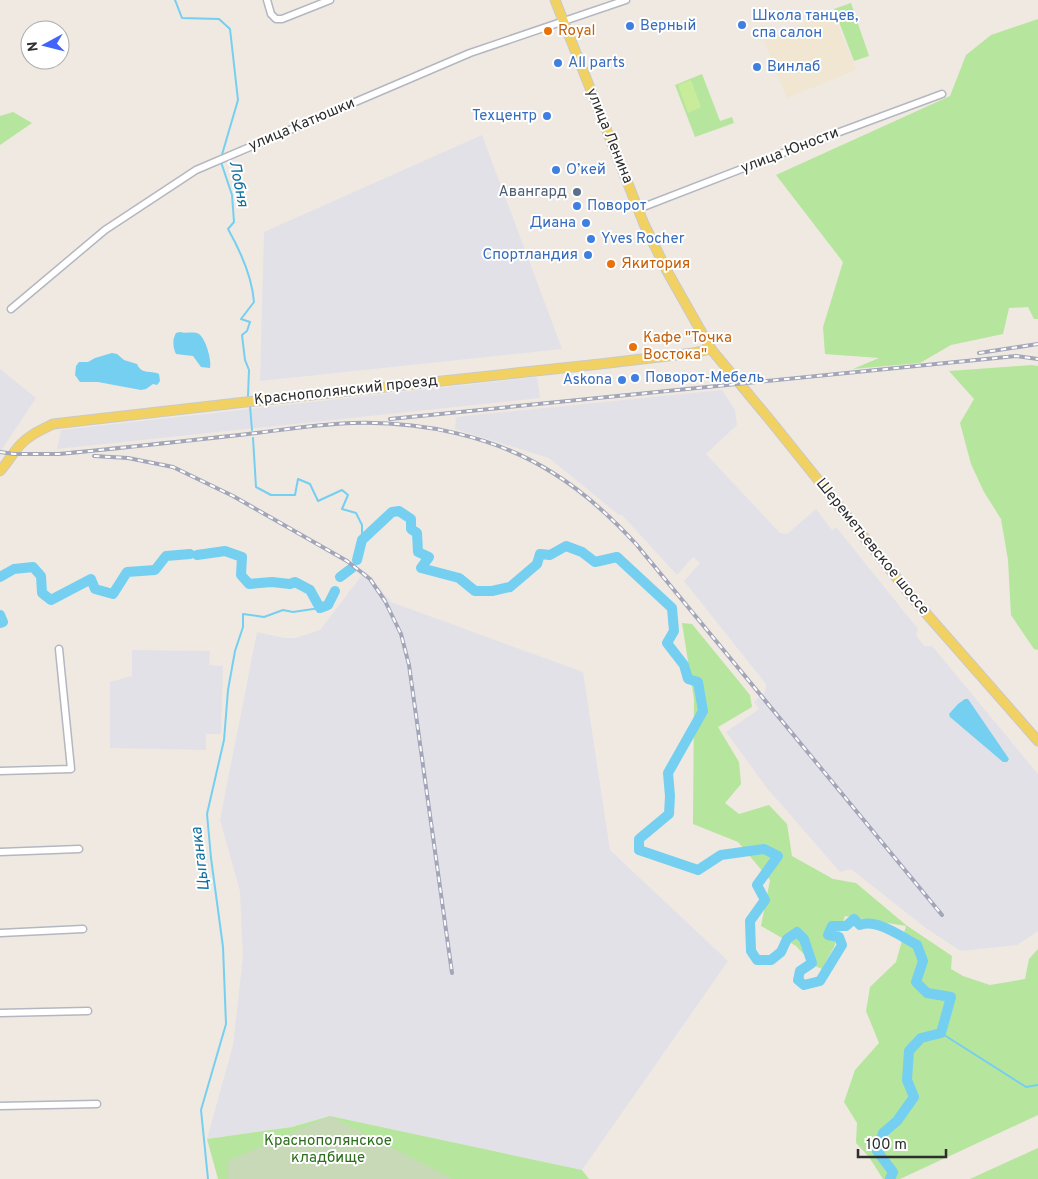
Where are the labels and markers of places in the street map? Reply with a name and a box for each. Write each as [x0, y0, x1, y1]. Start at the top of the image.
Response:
place label: Школа танцев, спа салон [752, 7, 858, 43]
place label: Верный [640, 17, 696, 36]
marker: Школа танцев, спа салон [736, 19, 748, 31]
marker: Верный [624, 20, 636, 32]
place label: Royal [558, 22, 595, 41]
marker: Royal [542, 25, 554, 37]
place label: All parts [568, 54, 625, 73]
marker: All parts [552, 57, 564, 69]
place label: Винлаб [767, 58, 820, 77]
marker: Винлаб [751, 61, 763, 73]
place label: Техцентр [472, 107, 537, 126]
marker: Техцентр [541, 110, 553, 122]
place label: О’кей [566, 161, 606, 180]
marker: О’кей [550, 164, 562, 176]
place label: Авангард [499, 183, 567, 202]
marker: Авангард [571, 186, 583, 198]
place label: Поворот [587, 197, 647, 216]
marker: Поворот [571, 200, 583, 212]
place label: Диана [529, 214, 576, 233]
marker: Диана [580, 217, 592, 229]
place label: Yves Rocher [601, 230, 685, 249]
marker: Yves Rocher [585, 233, 597, 245]
place label: Спортландия [482, 246, 578, 265]
marker: Спортландия [582, 249, 594, 261]
place label: Якитория [621, 255, 690, 274]
marker: Якитория [605, 258, 617, 270]
place label: Кафе "Точка Востока" [643, 329, 732, 365]
marker: Кафе "Точка Востока" [627, 341, 639, 353]
place label: Поворот-Мебель [645, 369, 764, 388]
place label: Askona [563, 371, 612, 390]
marker: Поворот-Мебель [629, 372, 641, 384]
marker: Askona [616, 374, 628, 386]

